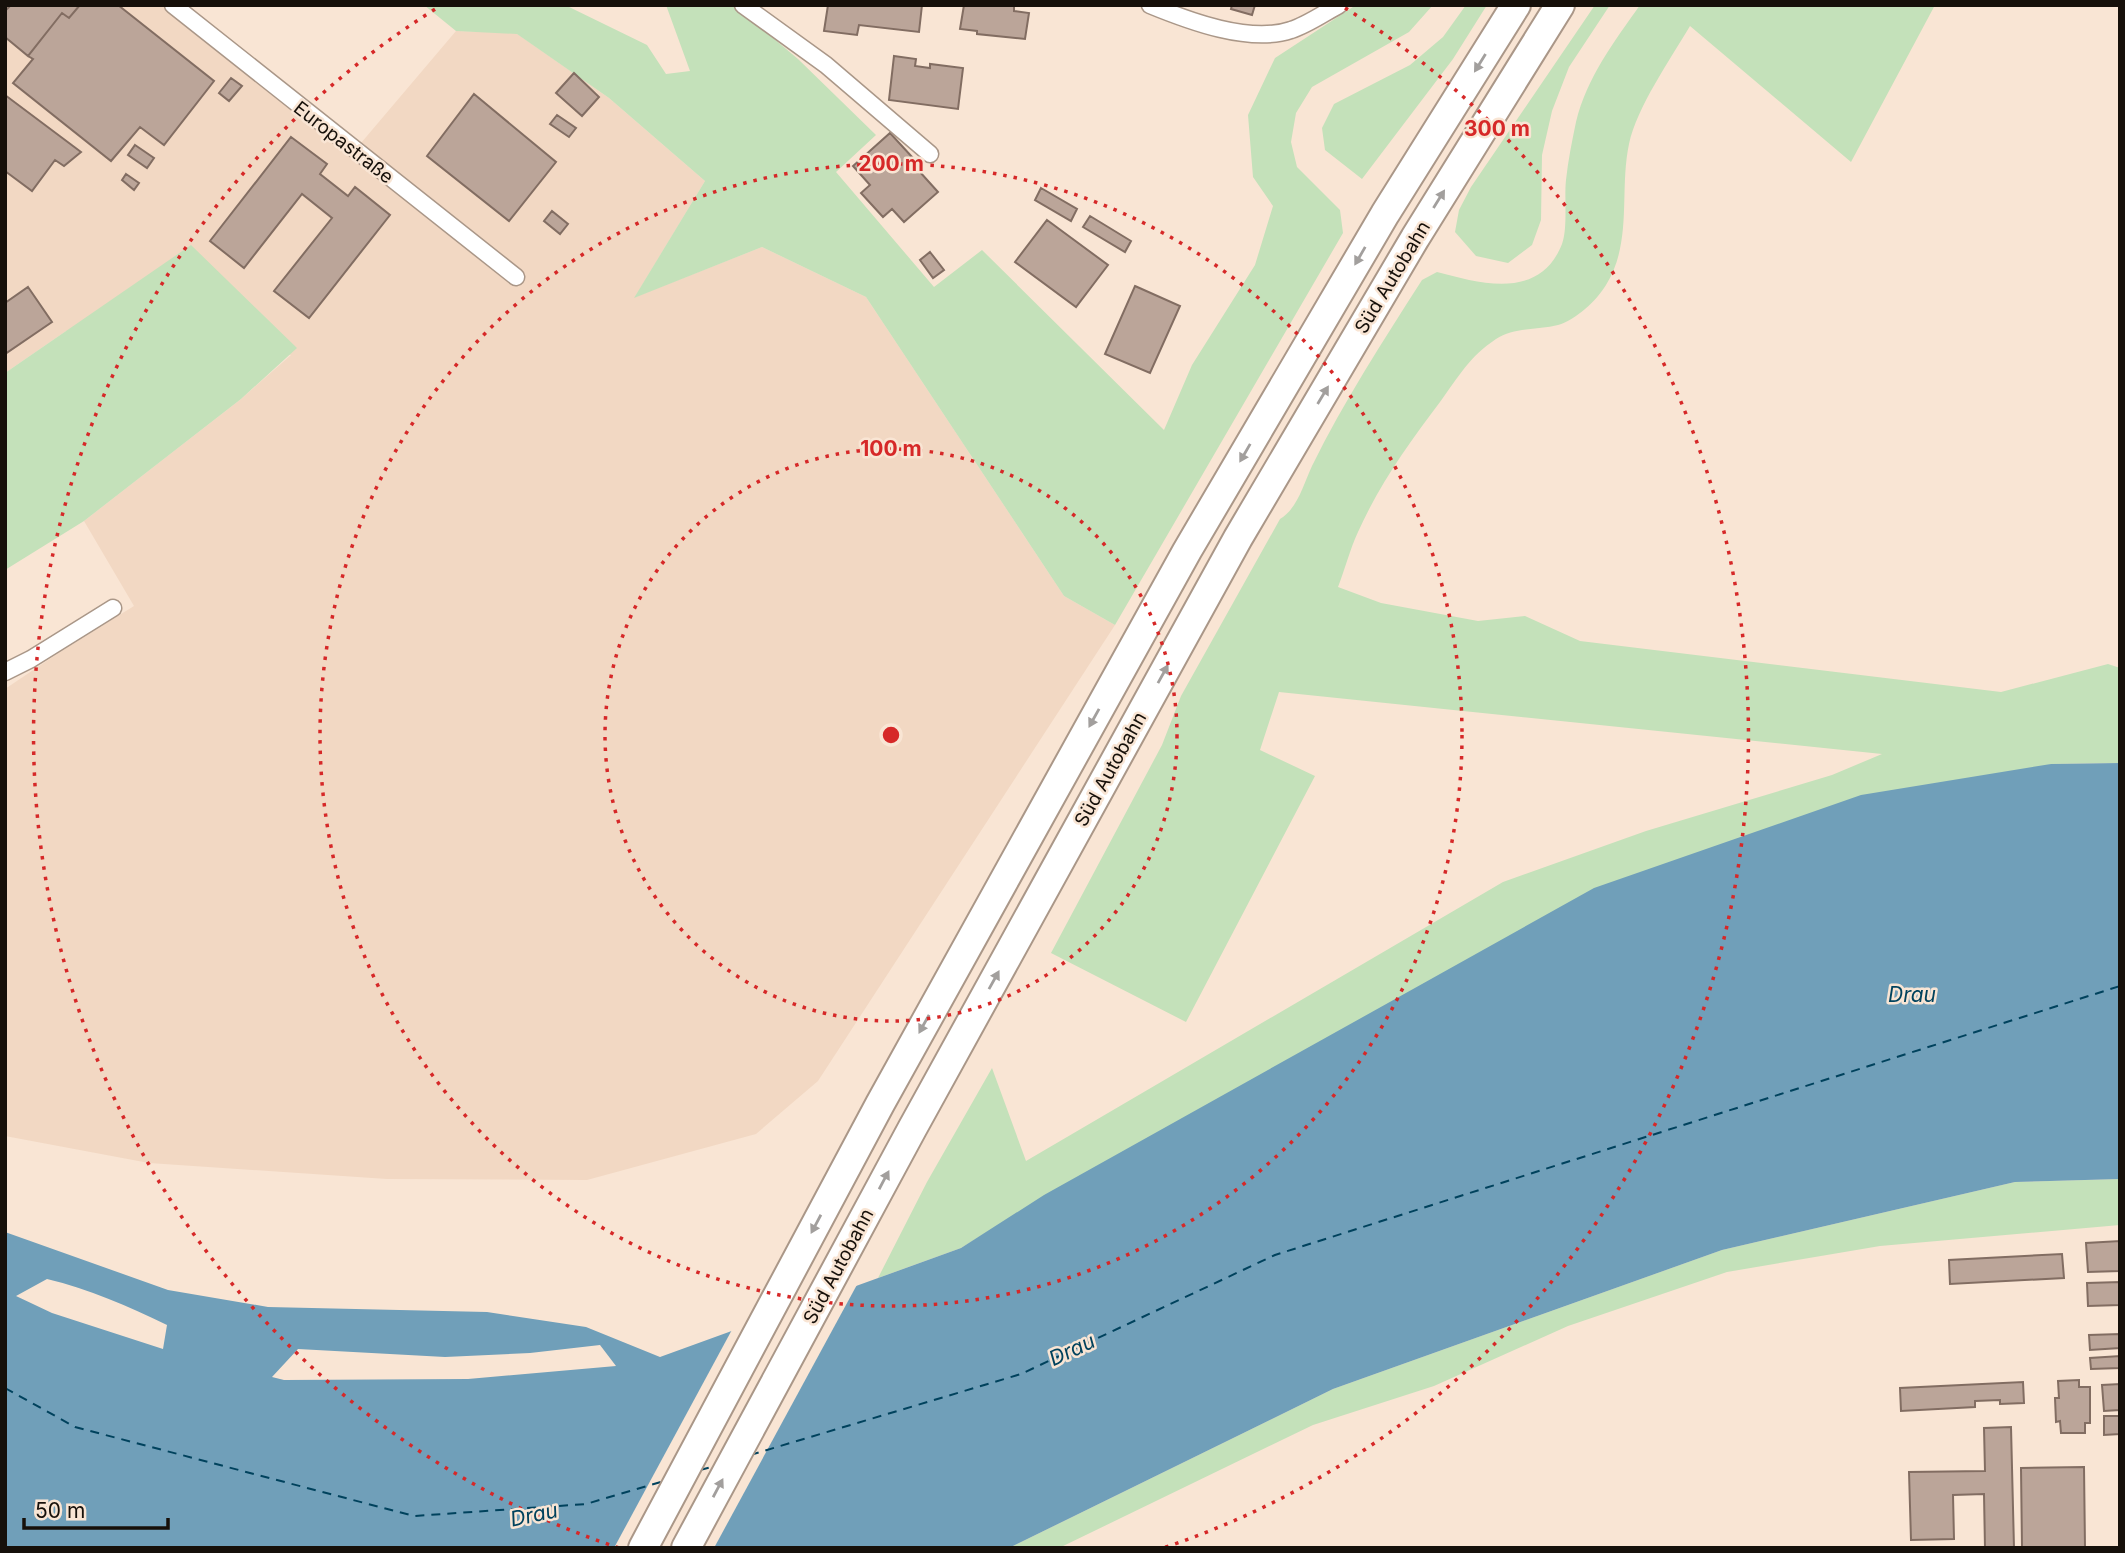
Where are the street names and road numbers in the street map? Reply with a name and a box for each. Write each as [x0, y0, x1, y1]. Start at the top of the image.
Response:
street label: Europastraße [289, 96, 398, 188]
street label: Süd Autobahn [1350, 217, 1435, 338]
street label: Süd Autobahn [1070, 708, 1151, 830]
street label: Süd Autobahn [798, 1205, 878, 1328]

